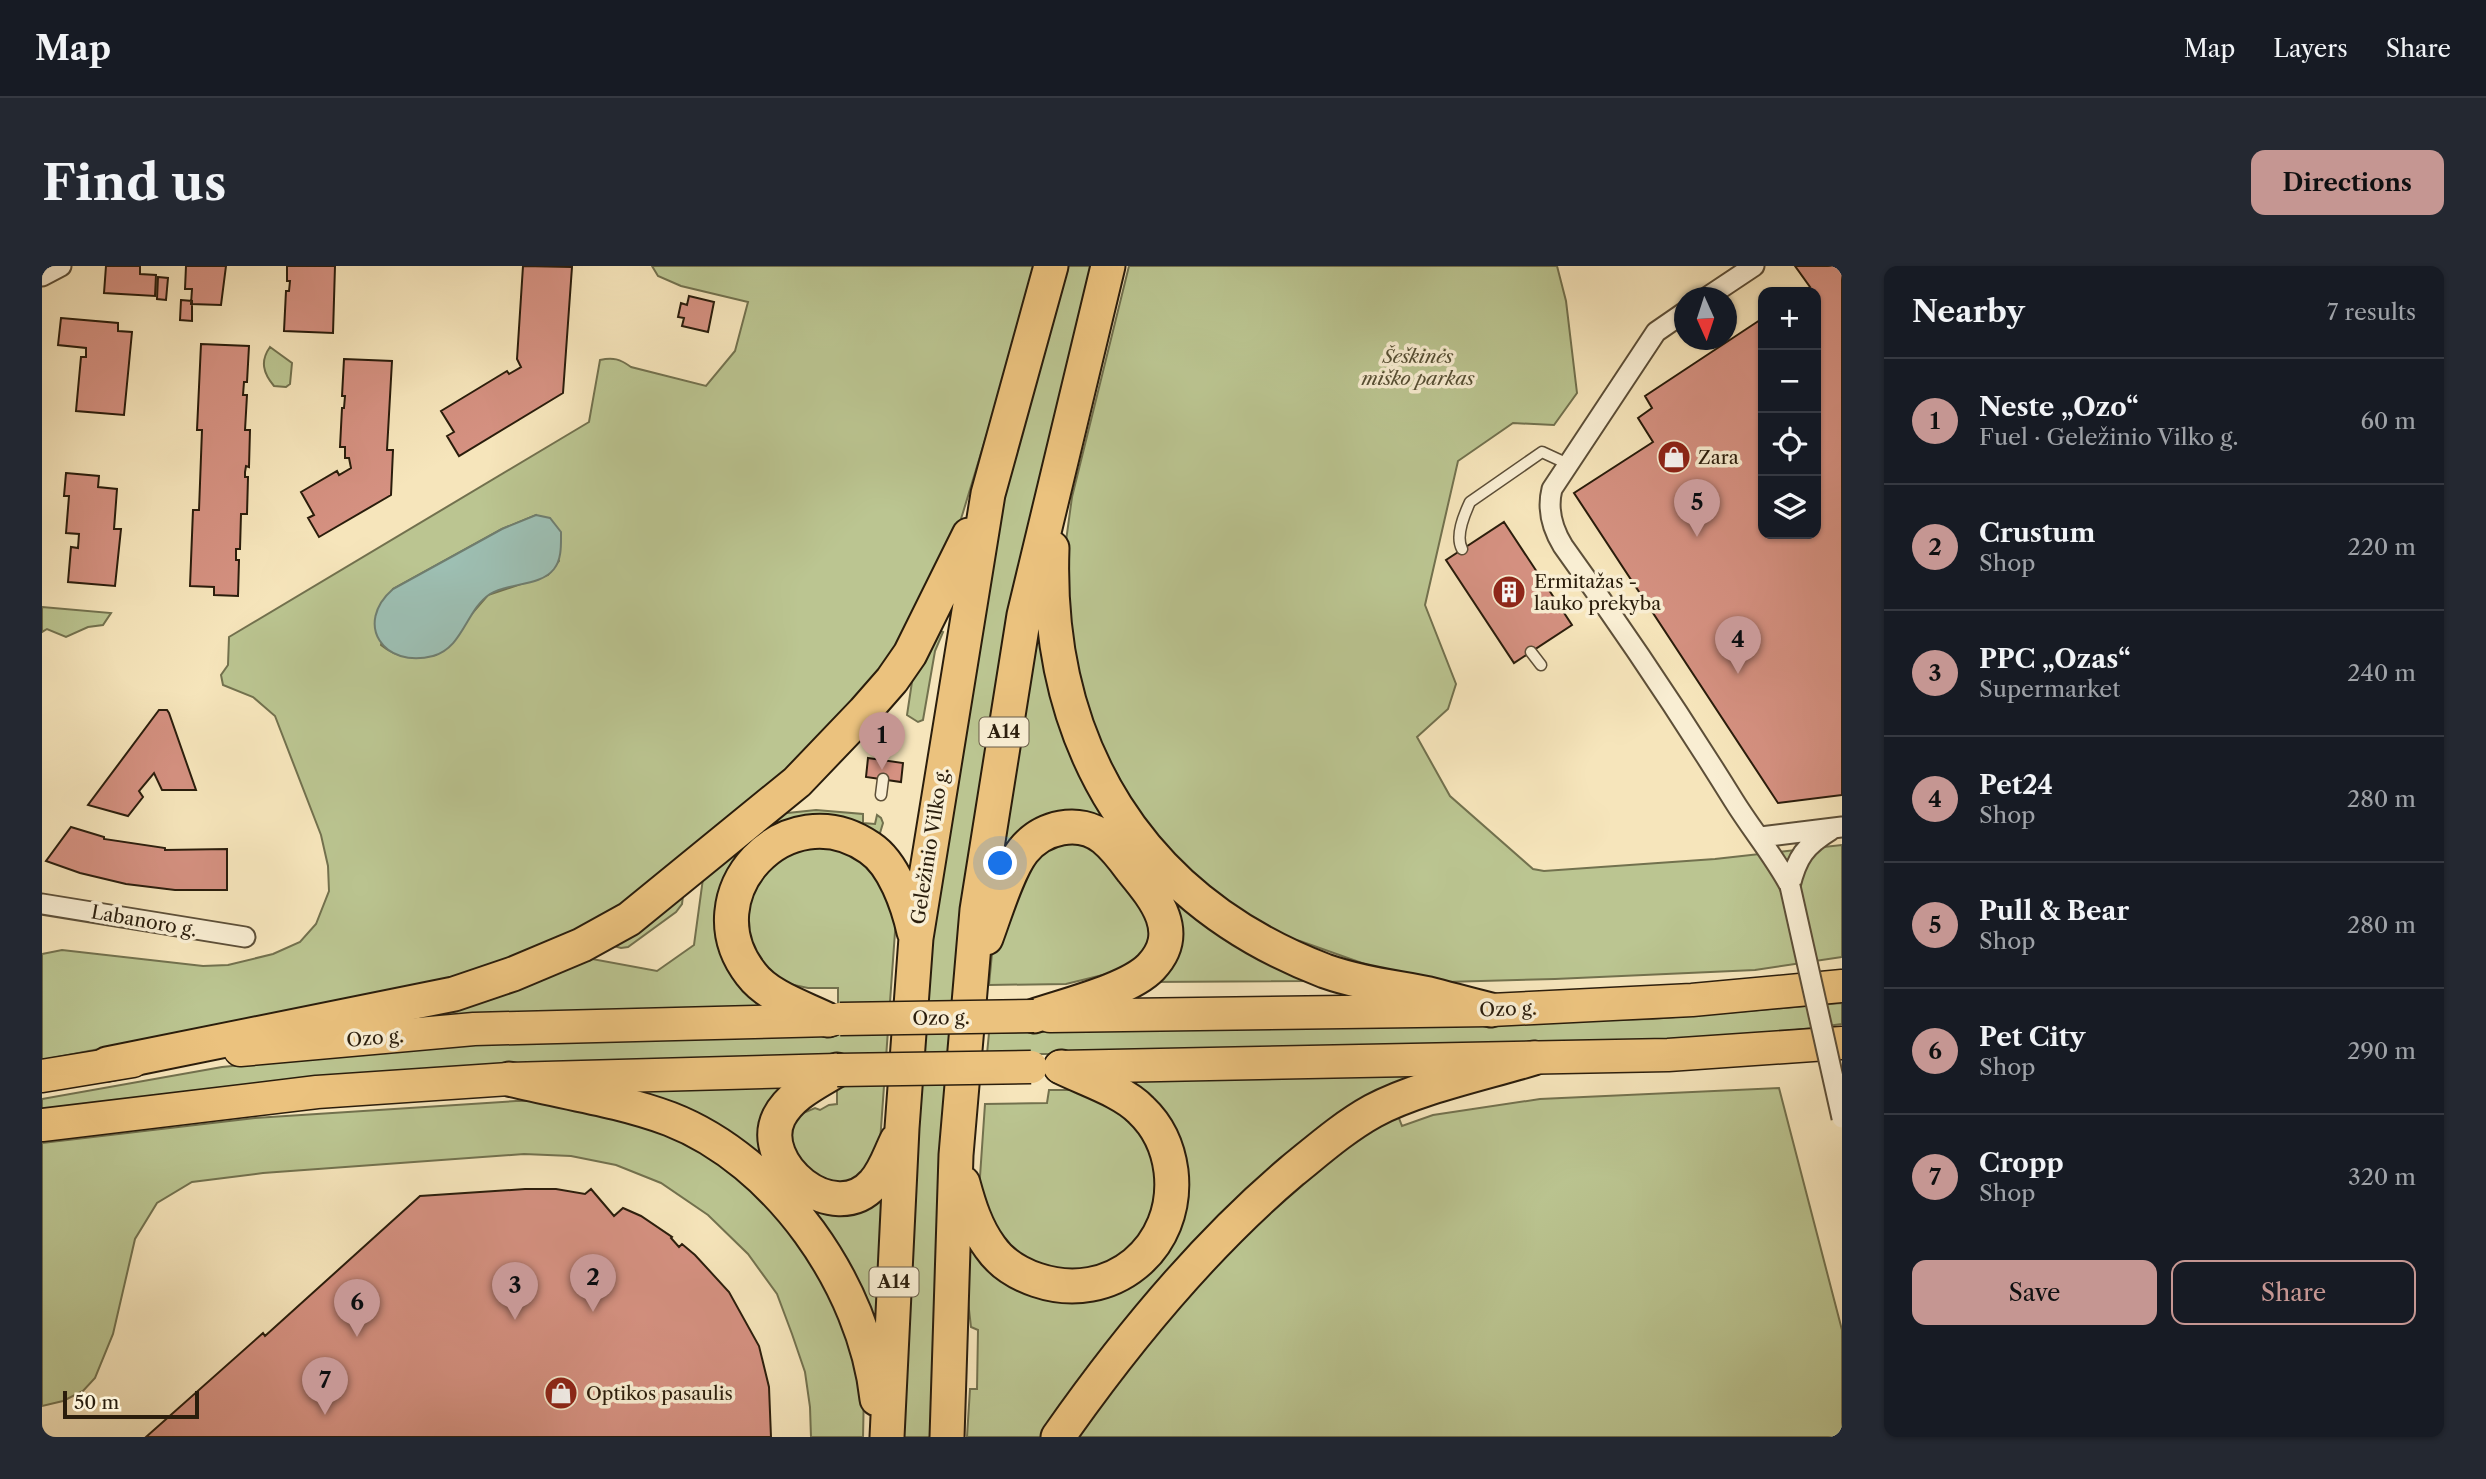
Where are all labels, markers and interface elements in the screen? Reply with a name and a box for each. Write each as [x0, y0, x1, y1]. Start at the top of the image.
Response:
text: Map [35, 28, 111, 69]
text: Map [2184, 34, 2235, 63]
text: Layers [2273, 34, 2348, 63]
text: Share [2386, 34, 2451, 63]
button: Directions [2251, 150, 2444, 215]
text: Find us [42, 152, 226, 213]
north arrow [1674, 287, 1737, 350]
map controls [1758, 287, 1821, 539]
button: + [1758, 287, 1821, 350]
text: Nearby [1912, 293, 2025, 330]
text: 7 results [2327, 298, 2416, 326]
park label: Šeškinės miško parkas [1360, 344, 1475, 390]
button: − [1758, 350, 1821, 413]
text: Neste „Ozo“ [1979, 391, 2139, 423]
text: 1 [1930, 407, 1940, 435]
text: 60 m [2360, 407, 2416, 435]
button: locate [1758, 413, 1821, 476]
text: Fuel · Geležinio Vilko g. [1979, 423, 2238, 451]
shop icon: Zara [1655, 438, 1693, 476]
place label: Zara [1698, 446, 1739, 469]
button: layers [1758, 476, 1821, 539]
pin: 5 [1674, 479, 1720, 537]
text: Crustum [1979, 517, 2095, 549]
text: 2 [1928, 533, 1942, 561]
text: 220 m [2347, 533, 2416, 561]
text: Shop [1979, 549, 2035, 577]
place label: Ermitažas - lauko prekyba [1534, 570, 1661, 615]
building icon: Ermitažas - lauko prekyba [1490, 573, 1528, 611]
pin: 4 [1715, 616, 1761, 674]
text: PPC „Ozas“ [1979, 643, 2131, 675]
text: 3 [1929, 659, 1942, 687]
text: 240 m [2347, 659, 2416, 687]
text: Supermarket [1979, 675, 2120, 703]
pin: 1 [859, 712, 905, 770]
road number: A14 [979, 718, 1028, 746]
street label: Geležinio Vilko g. [906, 766, 954, 926]
text: Pet24 [1979, 769, 2053, 801]
text: 4 [1928, 785, 1942, 813]
text: 280 m [2347, 785, 2416, 813]
text: Shop [1979, 801, 2035, 829]
your location [983, 846, 1017, 880]
text: Pull & Bear [1979, 895, 2129, 927]
street label: Labanoro g. [89, 900, 199, 942]
text: 5 [1929, 911, 1941, 939]
text: 280 m [2347, 911, 2416, 939]
text: Shop [1979, 927, 2035, 955]
street label: Ozo g. [1479, 997, 1537, 1021]
street label: Ozo g. [912, 1006, 970, 1030]
text: Pet City [1979, 1021, 2085, 1053]
street label: Ozo g. [345, 1024, 405, 1052]
text: 6 [1928, 1037, 1942, 1065]
text: 290 m [2347, 1037, 2416, 1065]
text: Shop [1979, 1053, 2035, 1081]
text: Cropp [1979, 1147, 2064, 1179]
text: 7 [1929, 1163, 1941, 1191]
text: 320 m [2348, 1163, 2416, 1191]
text: Shop [1979, 1179, 2035, 1207]
pin: 2 [570, 1254, 616, 1312]
button: Save [1912, 1260, 2157, 1325]
button: Share [2171, 1260, 2416, 1325]
pin: 3 [492, 1262, 538, 1320]
road number: A14 [870, 1267, 918, 1296]
pin: 6 [334, 1279, 380, 1337]
pin: 7 [302, 1357, 348, 1415]
shop icon: Optikos pasaulis [542, 1374, 580, 1412]
place label: Optikos pasaulis [586, 1382, 733, 1405]
scale bar [63, 1388, 200, 1420]
text: 50 m [74, 1391, 119, 1414]

